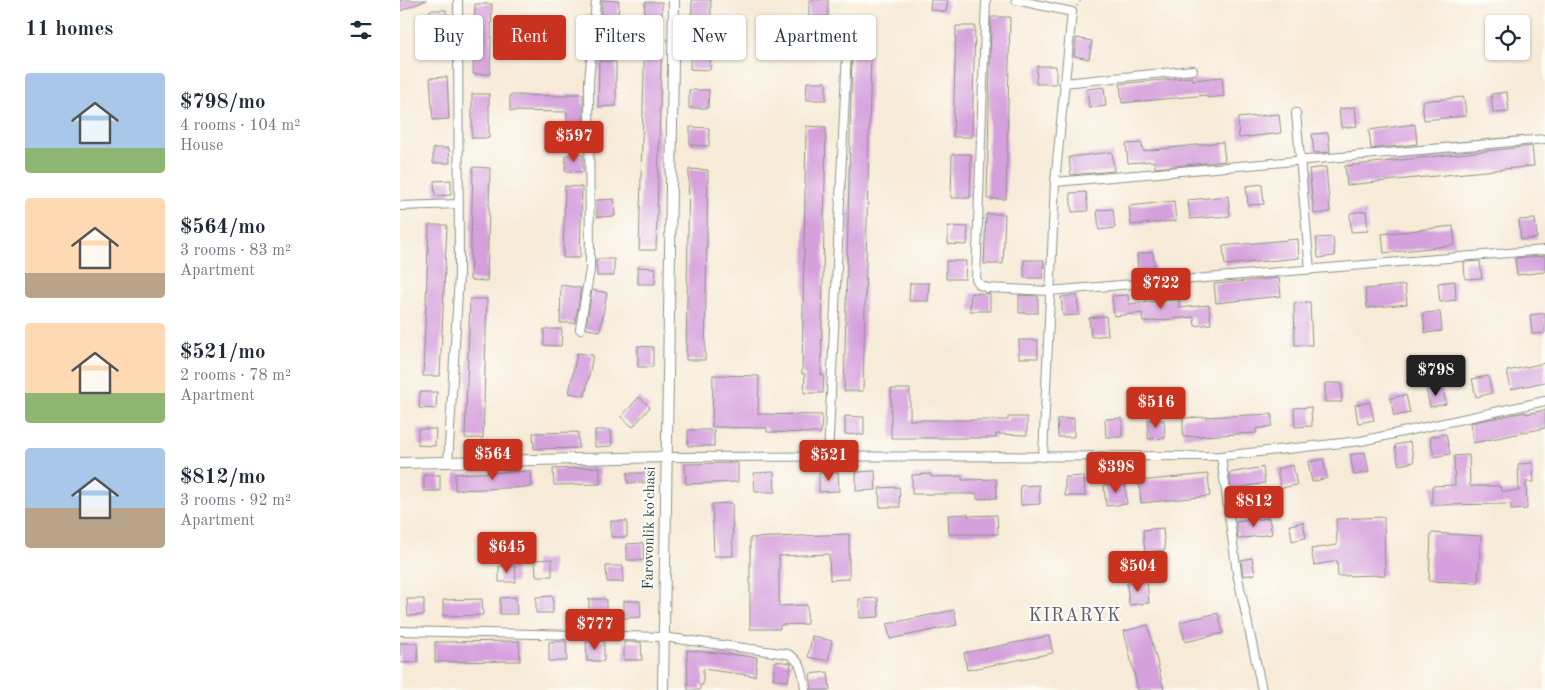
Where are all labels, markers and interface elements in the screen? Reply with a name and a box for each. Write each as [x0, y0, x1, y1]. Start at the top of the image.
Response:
chip: Buy [415, 15, 483, 60]
chip: Rent [493, 15, 566, 60]
chip: Filters [576, 15, 663, 60]
chip: New [673, 15, 746, 60]
chip: Apartment [756, 15, 876, 60]
map controls [1485, 15, 1530, 60]
button: locate [1485, 15, 1530, 60]
icon: filters [347, 16, 375, 44]
text: 11 homes [25, 19, 113, 40]
text: $798/mo [180, 92, 266, 113]
icon: home [65, 93, 125, 153]
text: 4 rooms · 104 m² [180, 118, 300, 134]
pin: $597 [544, 120, 604, 163]
text: $597 [555, 129, 593, 145]
text: House [180, 138, 223, 154]
text: $564/mo [180, 217, 266, 238]
icon: home [65, 218, 125, 278]
text: 3 rooms · 83 m² [180, 243, 291, 259]
text: Apartment [180, 263, 255, 279]
pin: $722 [1131, 268, 1191, 310]
text: $722 [1142, 276, 1180, 292]
text: $521/mo [180, 342, 266, 363]
icon: home [65, 343, 125, 403]
pin: $798 [1406, 354, 1466, 397]
text: $798 [1417, 363, 1455, 379]
text: 2 rooms · 78 m² [180, 368, 291, 384]
pin: $516 [1126, 386, 1186, 429]
text: Apartment [180, 388, 255, 404]
text: $516 [1137, 395, 1175, 411]
pin: $564 [463, 438, 523, 481]
pin: $521 [799, 440, 859, 482]
text: $564 [474, 447, 512, 463]
text: $521 [810, 448, 848, 464]
pin: $398 [1086, 452, 1146, 494]
text: $398 [1097, 460, 1135, 476]
street label: Farovonlik koʻchasi [641, 466, 659, 590]
text: $812/mo [180, 467, 266, 488]
icon: home [65, 468, 125, 528]
pin: $812 [1224, 486, 1284, 528]
text: 3 rooms · 92 m² [180, 493, 291, 509]
text: $812 [1235, 494, 1273, 510]
text: Apartment [180, 513, 255, 529]
pin: $645 [477, 532, 537, 574]
text: $645 [488, 540, 526, 556]
pin: $504 [1108, 550, 1168, 593]
text: $504 [1119, 559, 1157, 575]
district label: KIRARYK [1028, 607, 1122, 625]
pin: $777 [565, 608, 625, 651]
text: $777 [576, 617, 614, 633]

